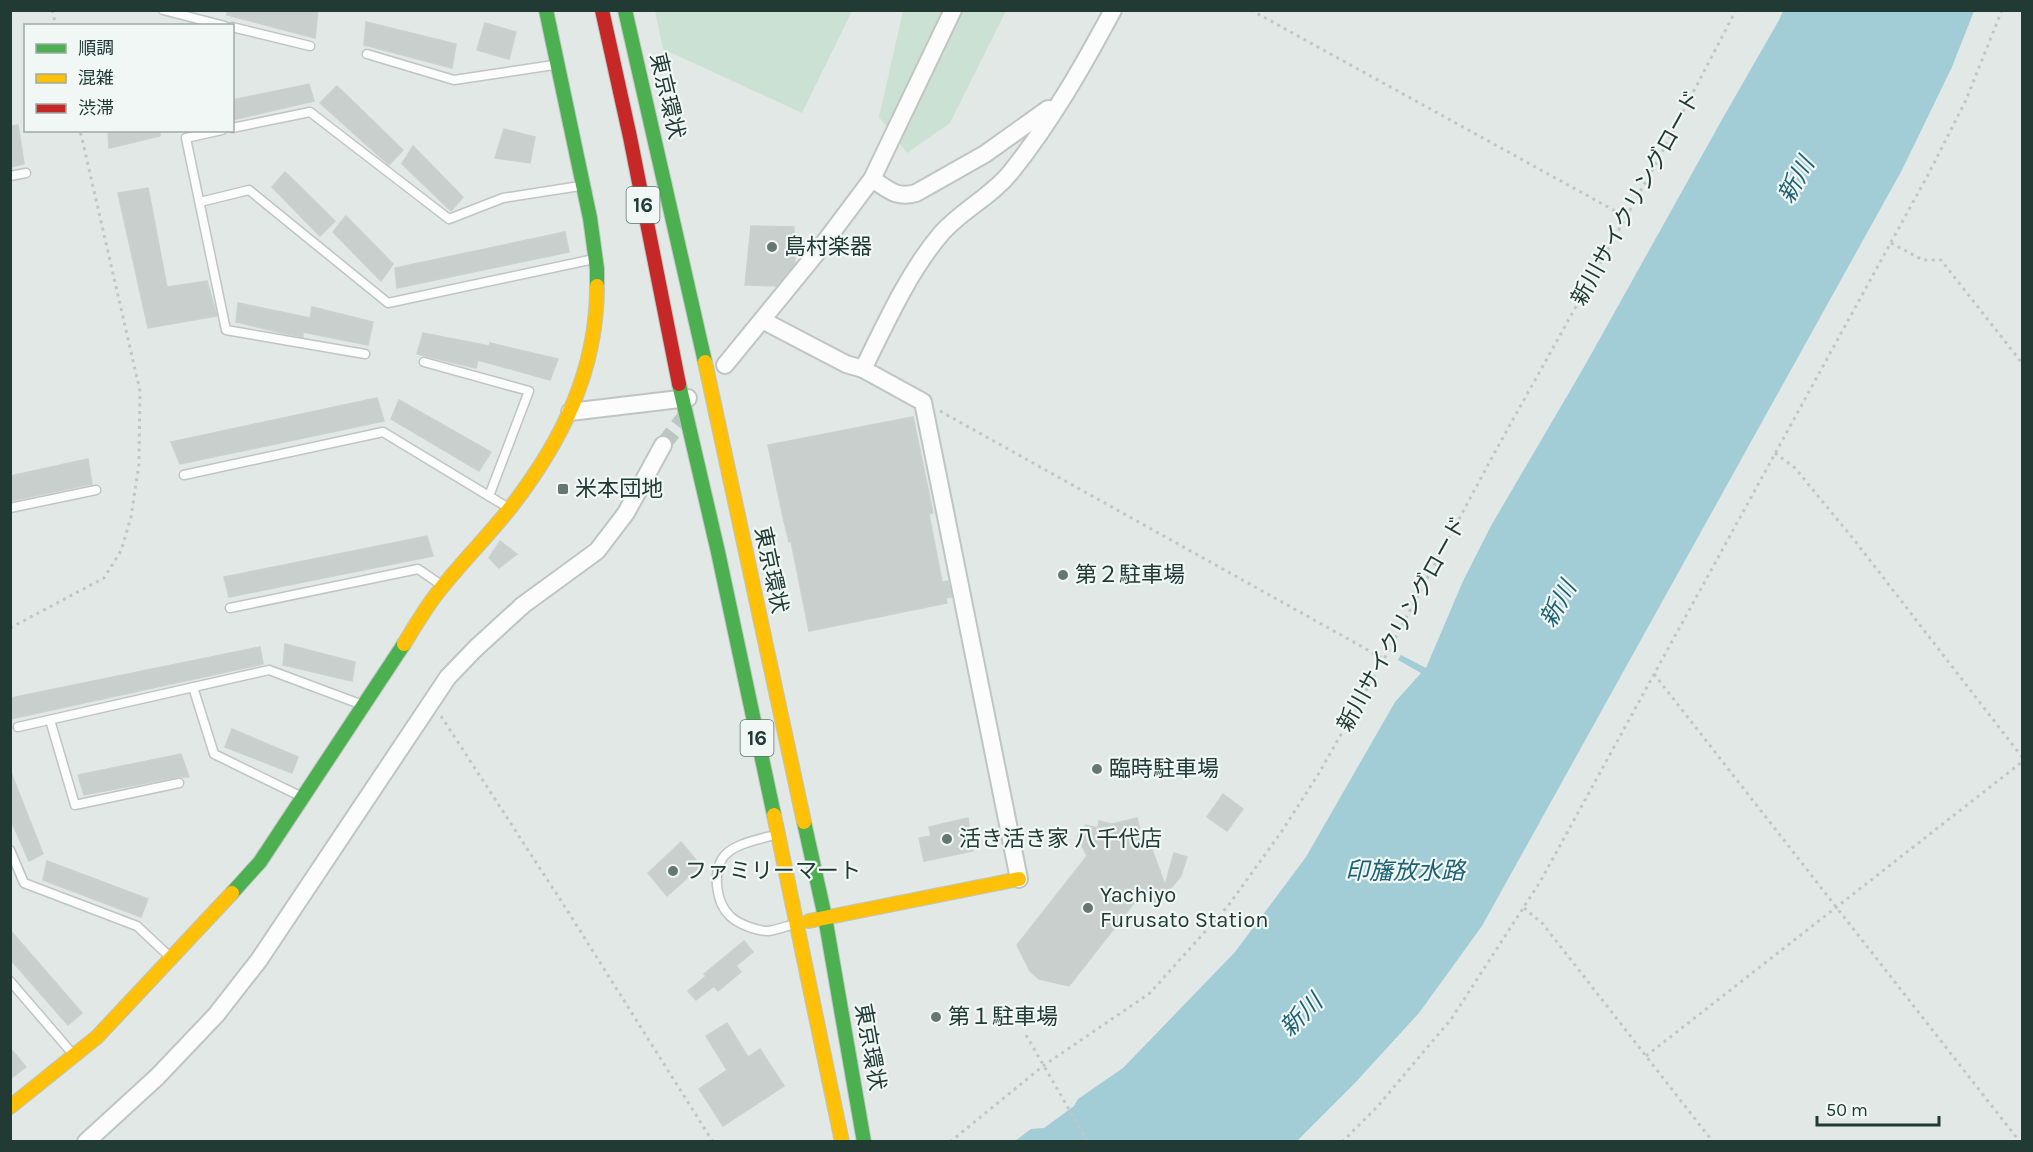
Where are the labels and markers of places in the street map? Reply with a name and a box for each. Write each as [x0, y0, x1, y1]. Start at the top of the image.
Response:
place label: 島村楽器 [784, 234, 872, 260]
marker: 島村楽器 [765, 240, 779, 254]
place label: 米本団地 [575, 476, 663, 502]
marker: 米本団地 [556, 482, 570, 496]
place label: 第２駐車場 [1075, 562, 1185, 588]
marker: 第２駐車場 [1056, 568, 1070, 582]
place label: 臨時駐車場 [1109, 756, 1219, 782]
marker: 臨時駐車場 [1090, 762, 1104, 776]
place label: 活き活き家 八千代店 [959, 826, 1162, 852]
marker: 活き活き家 八千代店 [940, 832, 954, 846]
place label: ファミリーマート [685, 858, 861, 884]
marker: ファミリーマート [666, 864, 680, 878]
place label: Yachiyo Furusato Station [1100, 882, 1269, 933]
marker: Yachiyo Furusato Station [1081, 901, 1095, 915]
place label: 第１駐車場 [948, 1004, 1058, 1030]
marker: 第１駐車場 [929, 1010, 943, 1024]

